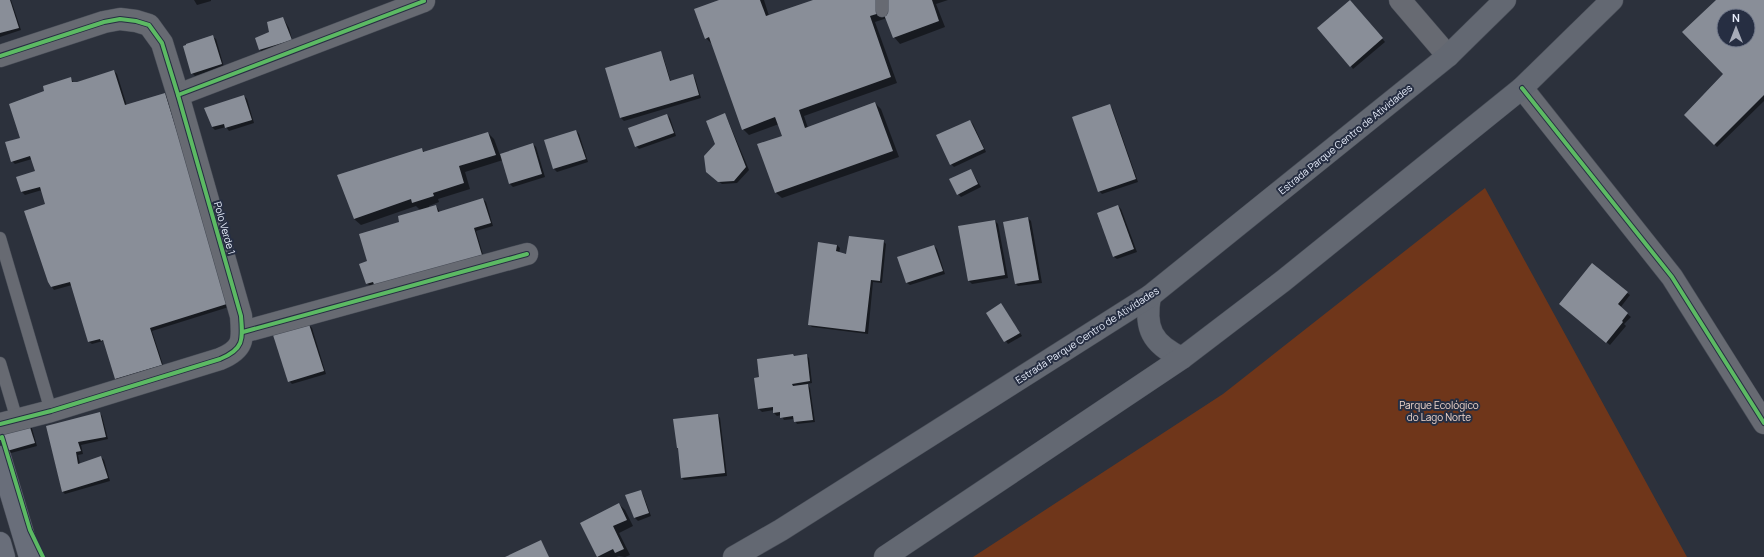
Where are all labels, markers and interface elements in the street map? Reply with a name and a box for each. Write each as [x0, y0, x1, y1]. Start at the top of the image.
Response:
north arrow [1716, 8, 1756, 48]
text: N [1732, 10, 1740, 25]
street label: Estrada Parque Centro de Atividades [1275, 81, 1415, 197]
street label: Polo Verde 1 [211, 200, 239, 256]
street label: Estrada Parque Centro de Atividades [1013, 283, 1161, 387]
park label: Parque Ecológico do Lago Norte [1399, 398, 1479, 424]

